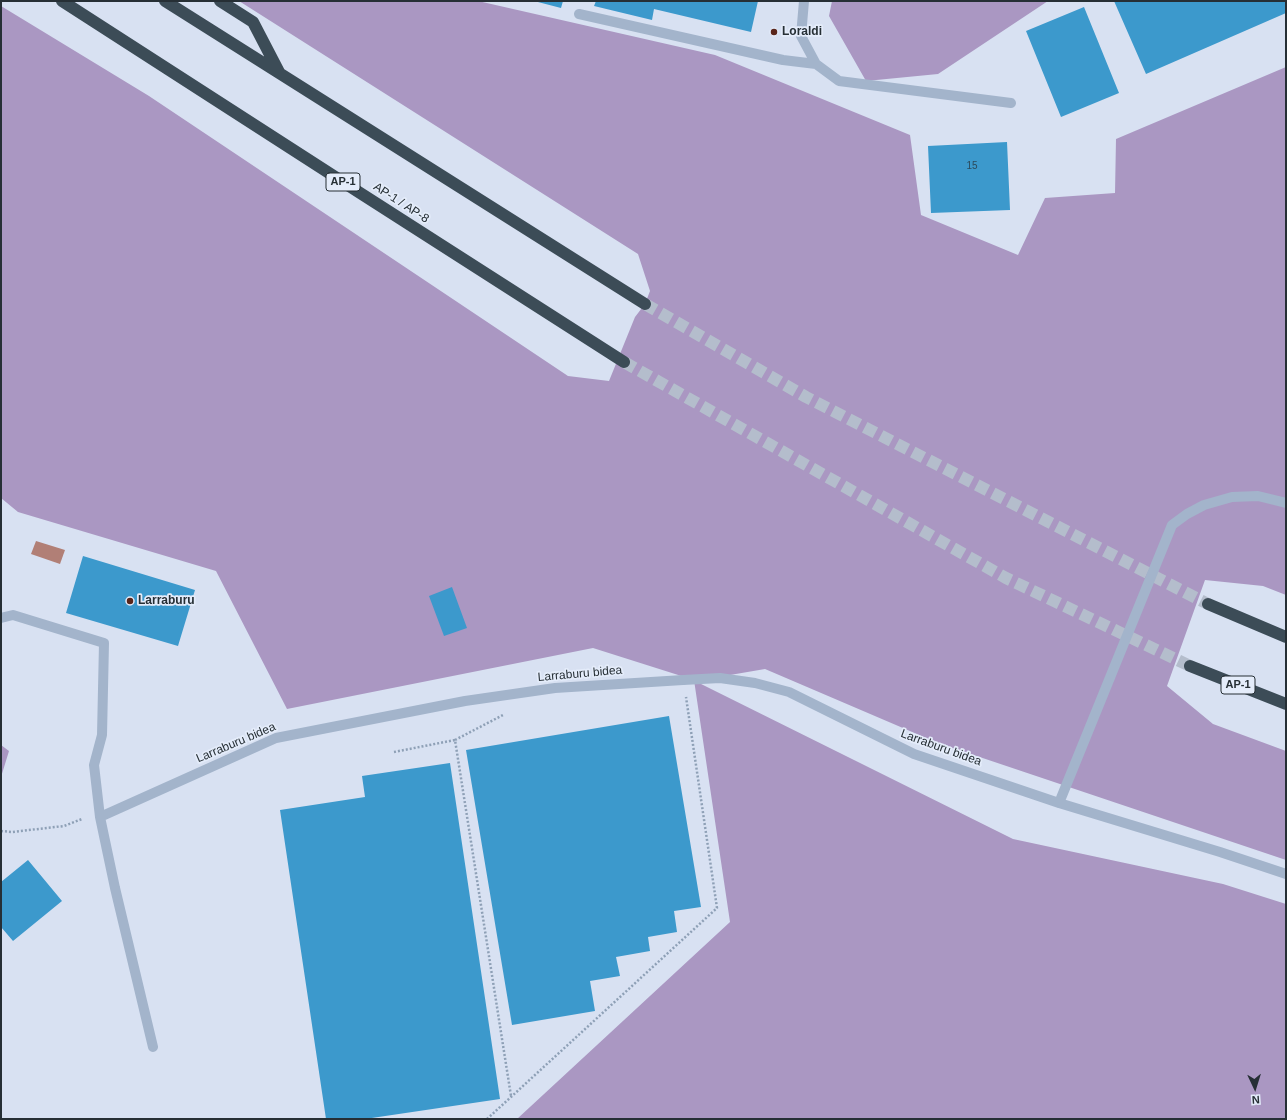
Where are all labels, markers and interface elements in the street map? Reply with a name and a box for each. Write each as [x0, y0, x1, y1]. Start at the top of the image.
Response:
place label: Loraldi [782, 25, 822, 39]
marker: Loraldi [769, 27, 779, 37]
house number: 15 [966, 160, 978, 172]
road number: AP-1 [326, 173, 360, 191]
street label: AP-1 / AP-8 [371, 180, 431, 226]
place label: Larraburu [138, 594, 195, 608]
marker: Larraburu [125, 596, 135, 606]
street label: Larraburu bidea [537, 663, 623, 685]
road number: AP-1 [1221, 676, 1255, 694]
street label: Larraburu bidea [194, 720, 278, 766]
street label: Larraburu bidea [899, 727, 983, 769]
north arrow [1235, 1068, 1275, 1108]
text: N [1251, 1094, 1260, 1106]

